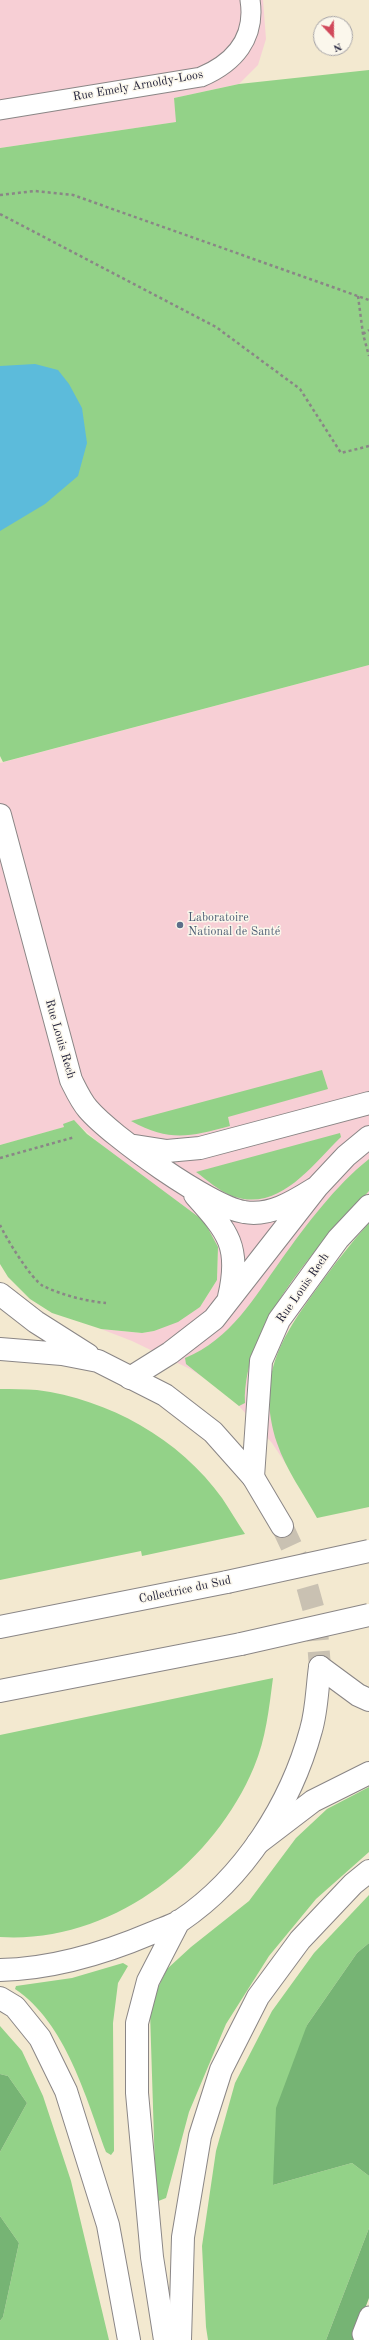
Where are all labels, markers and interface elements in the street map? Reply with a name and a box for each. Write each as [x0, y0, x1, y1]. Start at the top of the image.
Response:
north arrow [313, 16, 353, 56]
text: N [331, 40, 343, 53]
street label: Rue Emely Arnoldy-Loos [72, 67, 204, 105]
place label: Laboratoire National de Santé [188, 911, 280, 939]
marker: Laboratoire National de Santé [175, 920, 185, 930]
street label: Rue Louis Rech [42, 998, 78, 1080]
street label: Rue Louis Rech [274, 1250, 332, 1326]
street label: Collectrice du Sud [138, 1573, 232, 1607]

